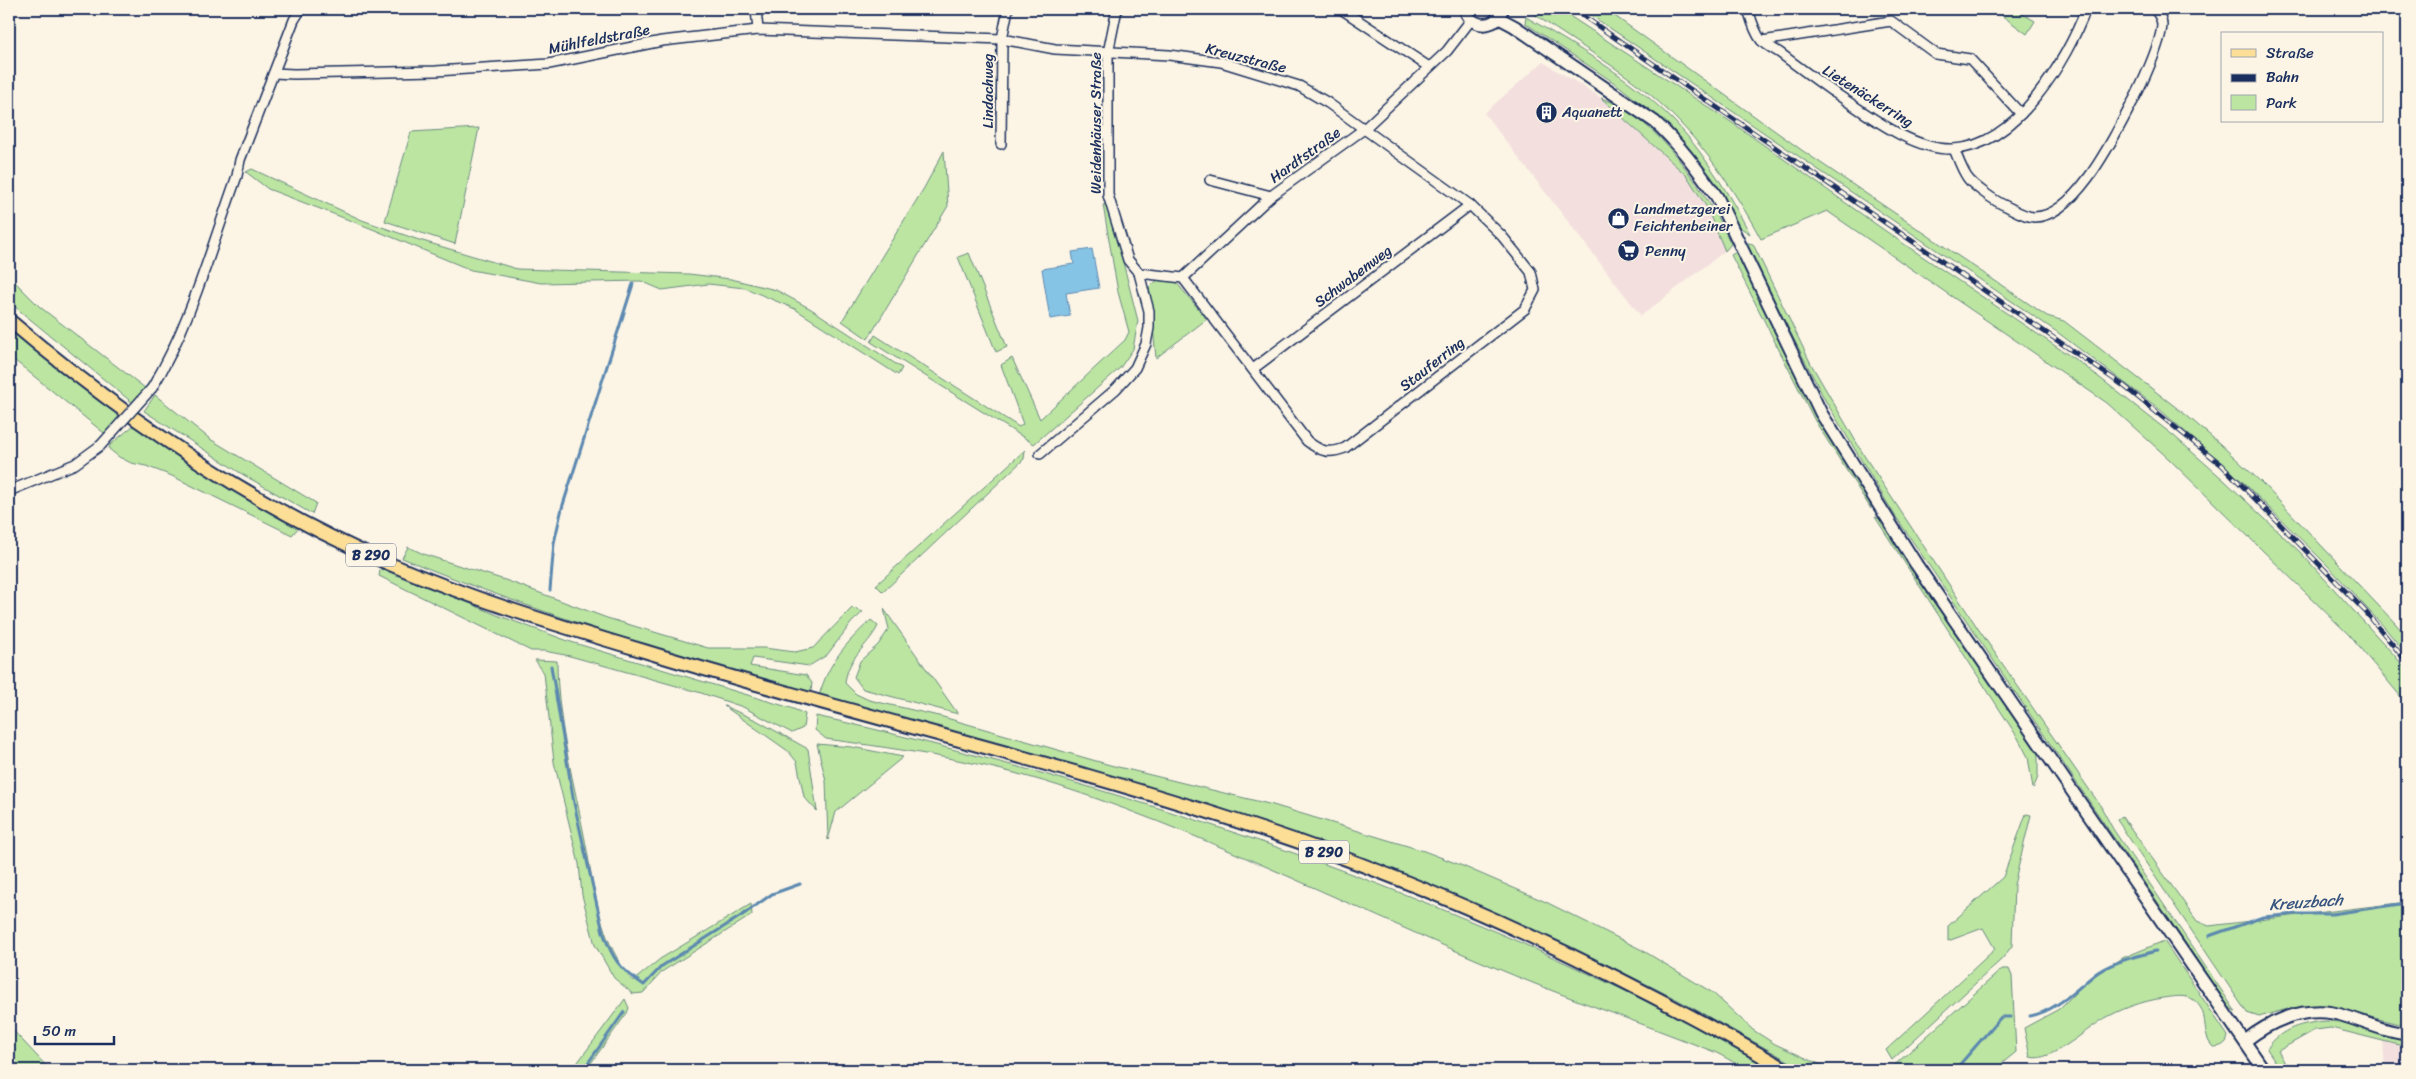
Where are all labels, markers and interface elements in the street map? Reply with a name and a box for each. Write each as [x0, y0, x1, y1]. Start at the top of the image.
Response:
street label: Mühlfeldstraße [546, 16, 652, 62]
legend [2221, 32, 2384, 122]
street label: Kreuzstraße [1203, 35, 1289, 81]
text: Straße [2266, 40, 2314, 66]
street label: Weidenhäuser Straße [1083, 52, 1109, 194]
street label: Lindachweg [975, 53, 1001, 129]
street label: Lietenäckerring [1817, 58, 1919, 135]
text: Bahn [2266, 64, 2299, 90]
text: Park [2266, 90, 2297, 116]
place label: Aquanett [1561, 99, 1623, 125]
building icon: Aquanett [1534, 100, 1558, 124]
street label: Hardtstraße [1264, 120, 1347, 190]
place label: Landmetzgerei Feichtenbeiner [1634, 196, 1733, 239]
shop icon: Landmetzgerei Feichtenbeiner [1606, 206, 1630, 230]
street label: Schwabenweg [1308, 238, 1398, 314]
place label: Penny [1645, 238, 1686, 264]
supermarket icon: Penny [1617, 239, 1641, 263]
street label: Stauferring [1394, 330, 1470, 398]
road number: B 290 [346, 544, 396, 566]
road number: B 290 [1299, 840, 1349, 864]
water label: Kreuzbach [2268, 885, 2345, 919]
scale bar [35, 1014, 114, 1046]
text: 50 m [42, 1018, 77, 1044]

